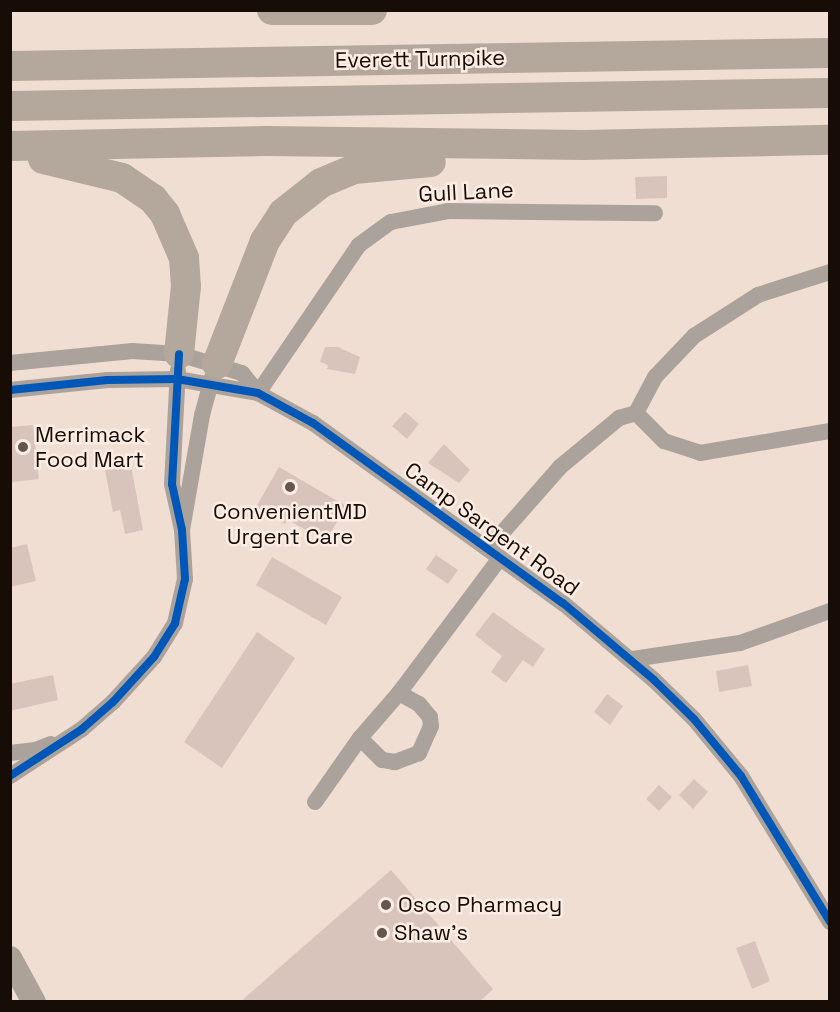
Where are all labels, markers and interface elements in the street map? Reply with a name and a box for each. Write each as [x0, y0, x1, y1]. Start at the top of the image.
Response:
street label: Everett Turnpike [334, 44, 506, 74]
street label: Gull Lane [418, 176, 514, 208]
place label: Merrimack Food Mart [35, 421, 145, 472]
marker: Merrimack Food Mart [16, 440, 30, 454]
street label: Camp Sargent Road [399, 457, 585, 601]
marker: ConvenientMD Urgent Care [281, 478, 299, 496]
place label: ConvenientMD Urgent Care [213, 498, 367, 550]
place label: Osco Pharmacy [398, 892, 562, 918]
marker: Osco Pharmacy [379, 898, 393, 912]
place label: Shaw's [394, 920, 468, 946]
marker: Shaw's [375, 926, 389, 940]

